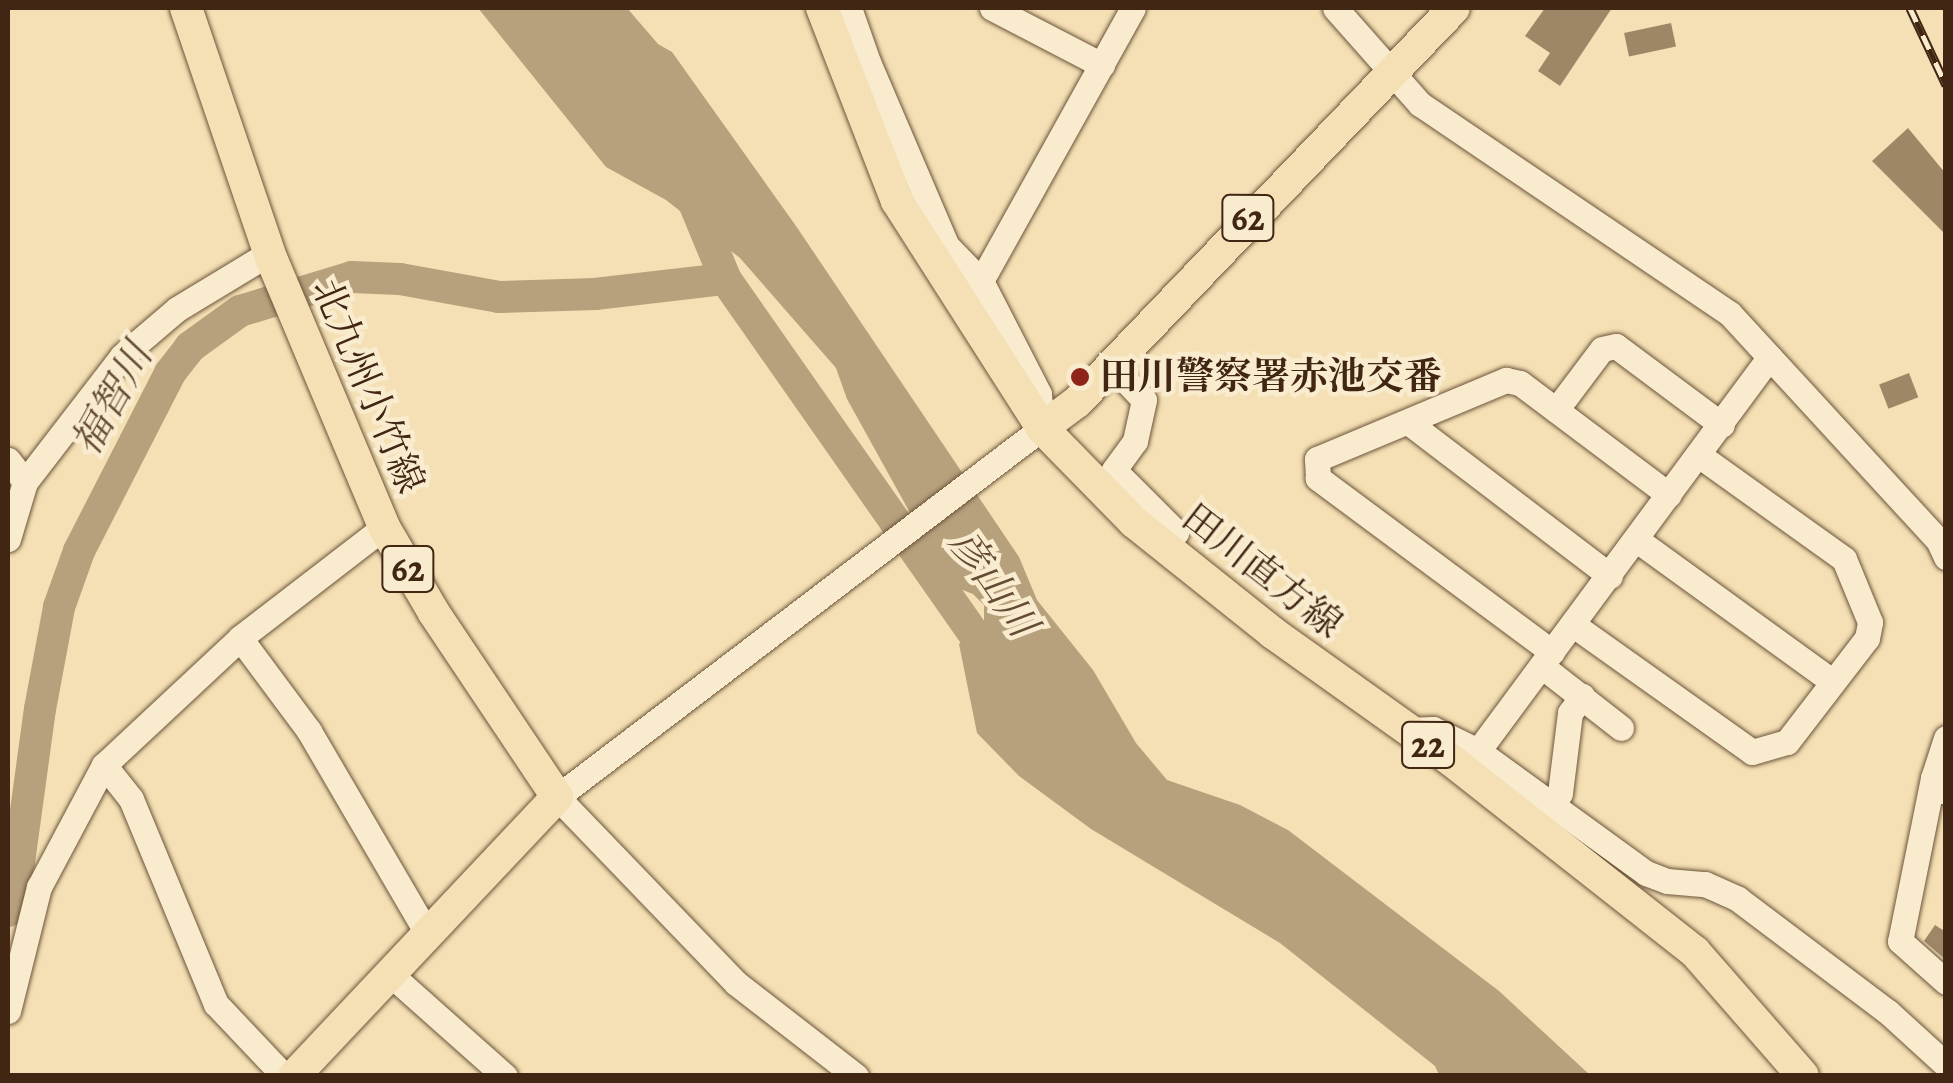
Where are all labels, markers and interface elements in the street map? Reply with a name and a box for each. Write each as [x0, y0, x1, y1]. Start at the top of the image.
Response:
road number: 62 [1220, 188, 1276, 248]
street label: 北九州小竹線 [302, 272, 434, 500]
water label: 福智川 [62, 335, 162, 463]
place label: 田川警察署赤池交番 [1100, 354, 1442, 400]
marker: 田川警察署赤池交番 [1069, 366, 1091, 388]
street label: 田川直方線 [1173, 495, 1351, 647]
water label: 彦山川 [939, 520, 1047, 646]
road number: 62 [380, 539, 436, 599]
road number: 22 [1400, 715, 1456, 775]

